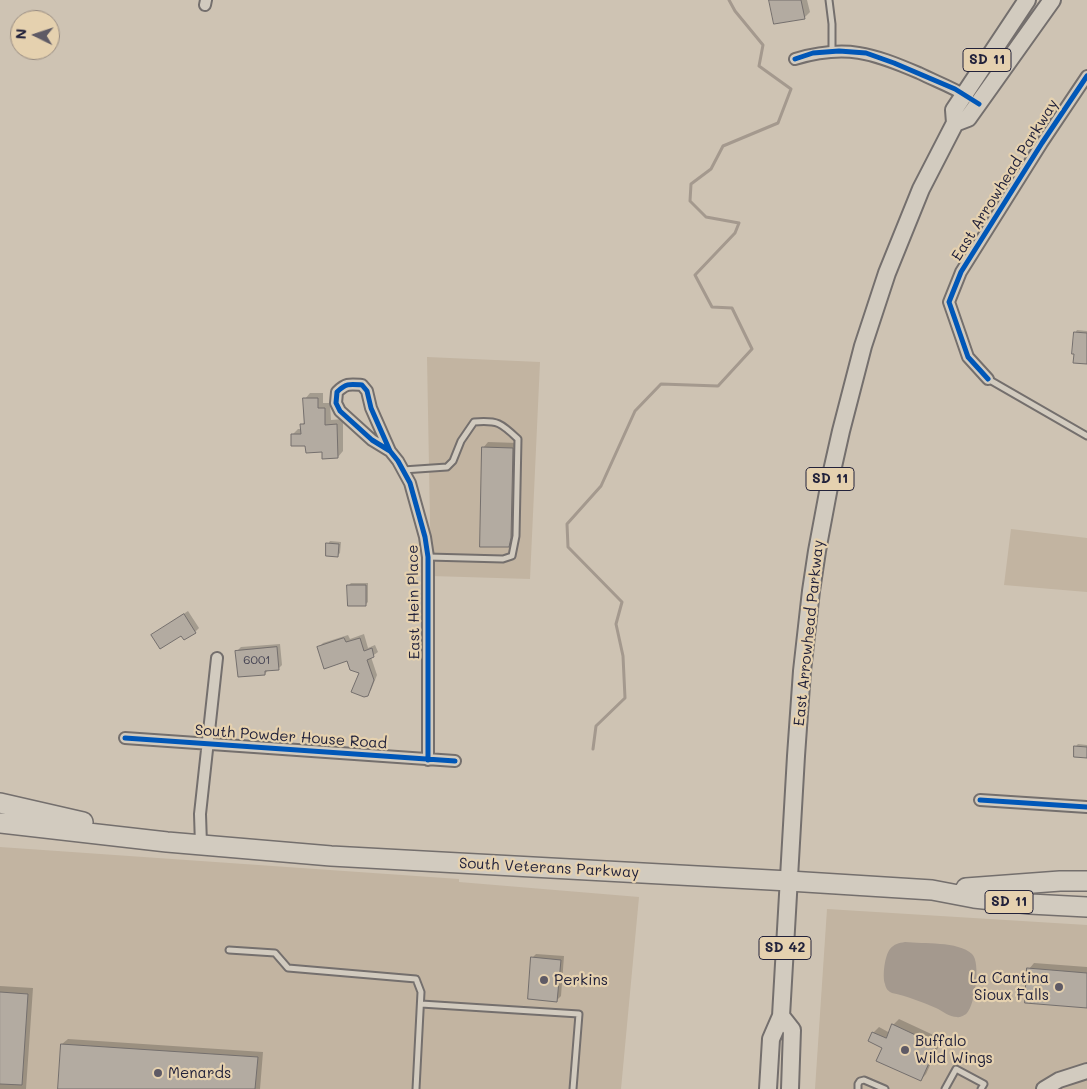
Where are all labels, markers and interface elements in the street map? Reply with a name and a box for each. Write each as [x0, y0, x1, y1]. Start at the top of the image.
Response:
north arrow [10, 10, 60, 60]
text: N [11, 28, 30, 40]
road number: SD 11 [963, 48, 1011, 72]
street label: East Arrowhead Parkway [948, 96, 1062, 264]
road number: SD 11 [806, 468, 854, 490]
street label: East Arrowhead Parkway [790, 539, 828, 727]
street label: East Hein Place [404, 545, 424, 659]
house number: 6001 [243, 653, 271, 667]
street label: South Powder House Road [194, 721, 388, 753]
street label: South Veterans Parkway [458, 854, 640, 882]
road number: SD 11 [985, 890, 1033, 914]
road number: SD 42 [759, 936, 811, 960]
place label: La Cantina Sioux Falls [970, 969, 1049, 1004]
place label: Perkins [554, 971, 608, 989]
marker: Perkins [538, 974, 550, 986]
marker: La Cantina Sioux Falls [1053, 981, 1065, 993]
place label: Buffalo Wild Wings [915, 1032, 993, 1067]
marker: Buffalo Wild Wings [899, 1044, 911, 1056]
place label: Menards [168, 1064, 231, 1082]
marker: Menards [152, 1067, 164, 1079]

